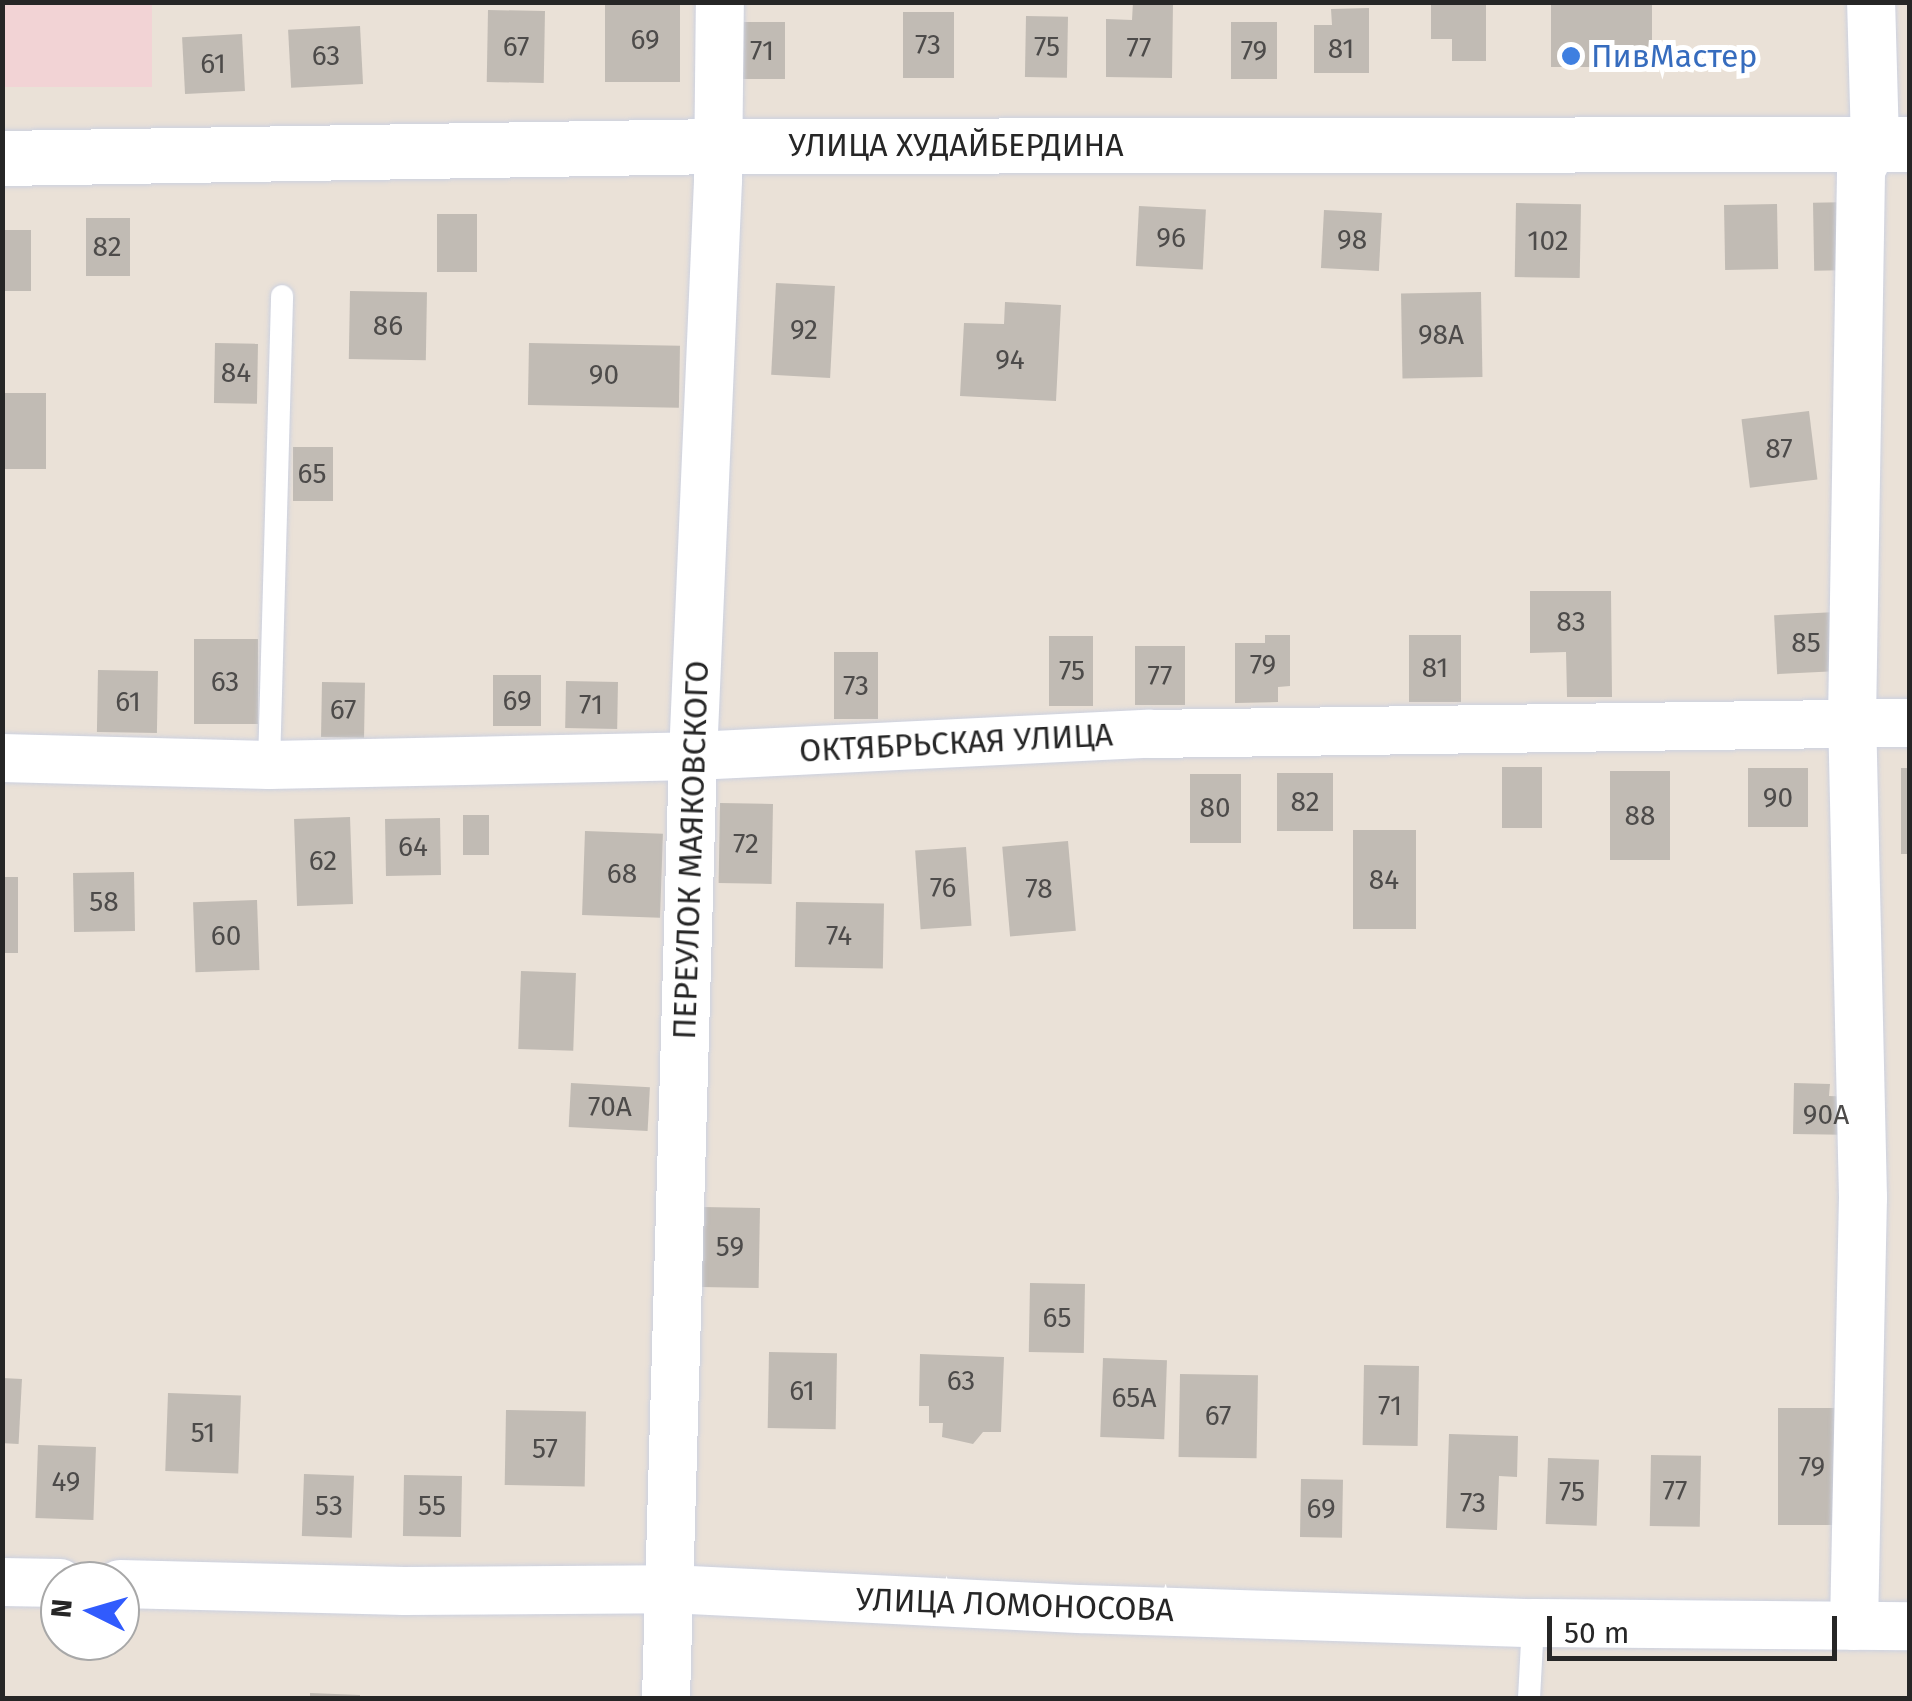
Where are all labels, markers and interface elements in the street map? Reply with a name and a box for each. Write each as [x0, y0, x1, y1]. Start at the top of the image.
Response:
house number: 69 [630, 23, 660, 57]
house number: 73 [915, 28, 941, 62]
house number: 67 [503, 30, 529, 64]
house number: 75 [1034, 30, 1060, 64]
house number: 77 [1127, 31, 1151, 65]
house number: 81 [1328, 32, 1354, 66]
house number: 71 [750, 34, 774, 68]
house number: 79 [1241, 34, 1267, 68]
place label: ПивМастер [1591, 37, 1758, 75]
house number: 63 [312, 39, 340, 73]
marker: ПивМастер [1560, 45, 1582, 67]
house number: 61 [200, 47, 226, 81]
street label: УЛИЦА ХУДАЙБЕРДИНА [788, 126, 1124, 164]
house number: 96 [1156, 221, 1186, 255]
house number: 98 [1337, 223, 1367, 257]
house number: 102 [1527, 224, 1569, 258]
house number: 82 [92, 230, 122, 264]
house number: 86 [373, 309, 403, 343]
house number: 92 [790, 313, 818, 347]
house number: 98А [1418, 318, 1464, 352]
house number: 94 [995, 343, 1025, 377]
house number: 84 [221, 356, 251, 390]
house number: 90 [589, 358, 619, 392]
house number: 87 [1765, 432, 1793, 466]
house number: 65 [298, 457, 326, 491]
house number: 83 [1556, 605, 1586, 639]
house number: 85 [1791, 626, 1821, 660]
house number: 79 [1250, 648, 1276, 682]
house number: 81 [1422, 651, 1448, 685]
house number: 75 [1059, 654, 1085, 688]
house number: 77 [1148, 659, 1172, 693]
street label: ПЕРЕУЛОК МАЯКОВСКОГО [665, 660, 717, 1040]
house number: 63 [211, 665, 239, 699]
house number: 73 [843, 669, 869, 703]
house number: 69 [502, 684, 532, 718]
house number: 61 [115, 685, 141, 719]
house number: 71 [579, 688, 603, 722]
house number: 67 [330, 693, 356, 727]
street label: ОКТЯБРЬСКАЯ УЛИЦА [798, 716, 1114, 770]
house number: 90 [1763, 781, 1793, 815]
house number: 82 [1290, 785, 1320, 819]
house number: 80 [1199, 791, 1231, 825]
house number: 88 [1625, 799, 1655, 833]
house number: 72 [733, 827, 759, 861]
house number: 64 [398, 830, 428, 864]
house number: 62 [309, 844, 337, 878]
house number: 68 [607, 857, 637, 891]
house number: 84 [1369, 863, 1399, 897]
house number: 76 [930, 871, 956, 905]
house number: 78 [1025, 872, 1053, 906]
house number: 58 [89, 885, 119, 919]
house number: 60 [211, 919, 241, 953]
house number: 74 [826, 919, 852, 953]
house number: 70А [588, 1090, 632, 1124]
house number: 90А [1803, 1098, 1849, 1132]
house number: 59 [716, 1230, 744, 1264]
house number: 65 [1043, 1301, 1071, 1335]
house number: 63 [947, 1364, 975, 1398]
house number: 61 [789, 1374, 815, 1408]
house number: 65А [1112, 1381, 1156, 1415]
house number: 71 [1378, 1389, 1402, 1423]
house number: 67 [1205, 1399, 1231, 1433]
house number: 51 [191, 1416, 215, 1450]
house number: 57 [532, 1432, 558, 1466]
house number: 79 [1799, 1450, 1825, 1484]
house number: 49 [51, 1465, 81, 1499]
house number: 77 [1663, 1474, 1687, 1508]
house number: 75 [1559, 1475, 1585, 1509]
house number: 73 [1460, 1486, 1486, 1520]
house number: 53 [315, 1489, 343, 1523]
house number: 55 [418, 1489, 446, 1523]
house number: 69 [1306, 1492, 1336, 1526]
north arrow [40, 1561, 140, 1661]
street label: УЛИЦА ЛОМОНОСОВА [855, 1580, 1175, 1630]
scale bar [1552, 1596, 1842, 1658]
text: N [44, 1598, 79, 1619]
text: 50 m [1564, 1615, 1629, 1651]

